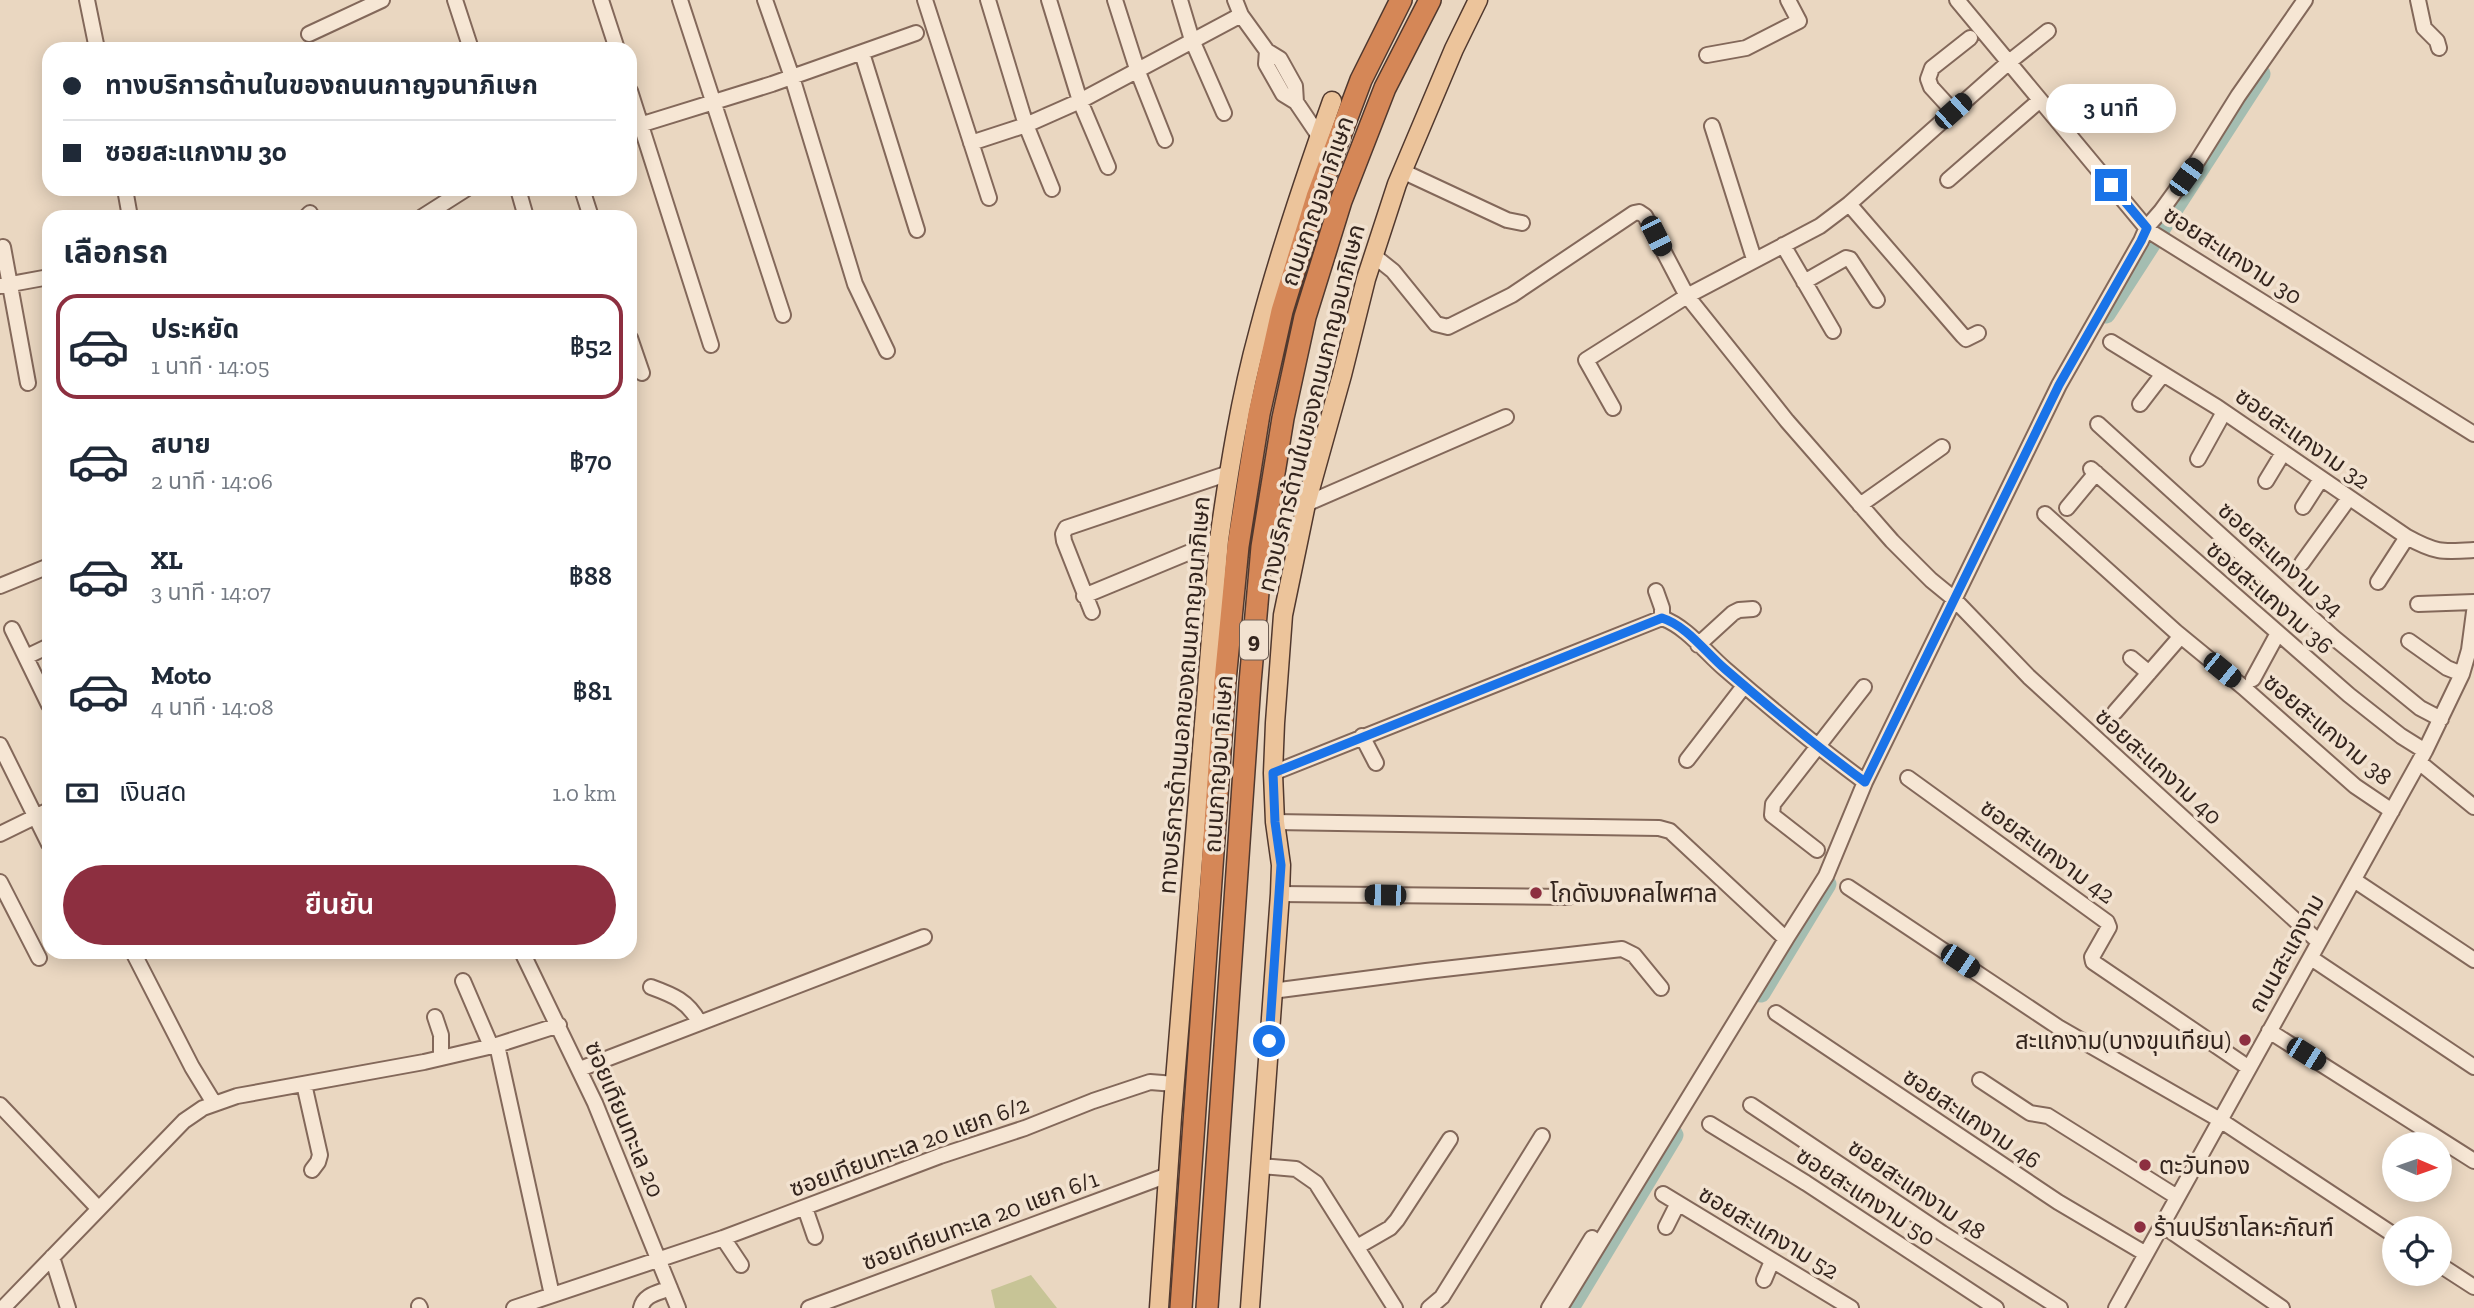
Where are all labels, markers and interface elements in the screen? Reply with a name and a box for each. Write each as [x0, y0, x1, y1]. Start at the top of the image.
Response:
text: ทางบริการด้านในของถนนกาญจนาภิเษก [105, 69, 538, 101]
callout: 3 นาที [2046, 83, 2176, 132]
car [1931, 89, 1976, 133]
text: 3 นาที [2083, 94, 2139, 122]
street label: ถนนกาญจนาภิเษก [1274, 112, 1360, 290]
text: ซอยสะแกงาม 30 [105, 136, 287, 168]
car [2166, 154, 2207, 200]
route end [2095, 169, 2127, 201]
street label: ซอยสะแกงาม 30 [2158, 199, 2308, 311]
car [1638, 213, 1675, 259]
street label: ทางบริการด้านในของถนนกาญจนาภิเษก [1251, 221, 1371, 595]
text: เลือกรถ [63, 233, 168, 271]
text: ประหยัด [151, 313, 239, 345]
icon: car [67, 315, 130, 378]
text: ฿52 [570, 330, 612, 362]
text: 1 นาที · 14:05 [151, 352, 269, 380]
street label: ซอยสะแกงาม 32 [2230, 381, 2376, 495]
text: สบาย [151, 428, 211, 460]
icon: car [67, 430, 130, 493]
text: ฿70 [569, 445, 612, 477]
text: 2 นาที · 14:06 [151, 467, 273, 495]
street label: ทางบริการด้านนอกของถนนกาญจนาภิเษก [1152, 495, 1216, 895]
street label: ซอยสะแกงาม 34 [2212, 495, 2350, 623]
street label: ซอยสะแกงาม 36 [2201, 534, 2339, 660]
text: XL [151, 544, 183, 576]
icon: car [67, 545, 130, 608]
text: ฿88 [569, 560, 612, 592]
text: 3 นาที · 14:07 [151, 578, 271, 606]
road number: 9 [1240, 620, 1268, 660]
car [2200, 649, 2245, 691]
text: Moto [151, 659, 211, 691]
icon: car [67, 660, 130, 723]
street label: ซอยสะแกงาม 38 [2258, 667, 2398, 791]
street label: ถนนกาญจนาภิเษก [1197, 674, 1239, 854]
text: ฿81 [573, 675, 612, 707]
text: 4 นาที · 14:08 [151, 693, 274, 721]
street label: ซอยสะแกงาม 40 [2090, 701, 2228, 831]
icon: cash [63, 774, 101, 812]
text: เงินสด [119, 776, 186, 808]
text: 1.0 km [552, 779, 616, 807]
street label: ซอยสะแกงาม 42 [1975, 792, 2121, 910]
button: ยืนยัน [63, 865, 616, 945]
place label: โกดังมงคลไพศาล [1550, 879, 1718, 908]
car [1364, 884, 1407, 906]
marker: โกดังมงคลไพศาล [1528, 885, 1544, 901]
street label: ถนนสะแกงาม [2242, 889, 2330, 1017]
car [1937, 941, 1984, 981]
route start [1253, 1025, 1285, 1057]
place label: สะแกงาม(บางขุนเทียน) [2015, 1026, 2231, 1056]
marker: สะแกงาม(บางขุนเทียน) [2237, 1032, 2253, 1048]
car [2283, 1034, 2330, 1074]
street label: ซอยเทียนทะเล 20 [579, 1036, 671, 1202]
street label: ซอยสะแกงาม 46 [1898, 1061, 2046, 1175]
street label: ซอยเทียนทะเล 20 แยก 6/2 [785, 1089, 1033, 1203]
street label: ซอยสะแกงาม 48 [1843, 1132, 1991, 1246]
north arrow [2382, 1132, 2452, 1202]
map controls [2382, 1132, 2452, 1286]
street label: ซอยสะแกงาม 50 [1791, 1140, 1941, 1252]
place label: ตะวันทอง [2159, 1151, 2250, 1180]
marker: ตะวันทอง [2137, 1157, 2153, 1173]
street label: ซอยเทียนทะเล 20 แยก 6/1 [858, 1164, 1102, 1276]
street label: ซอยสะแกงาม 52 [1694, 1179, 1844, 1285]
place label: ร้านปรีชาโลหะภัณฑ์ [2154, 1213, 2334, 1242]
button: locate [2382, 1216, 2452, 1286]
marker: ร้านปรีชาโลหะภัณฑ์ [2132, 1219, 2148, 1235]

